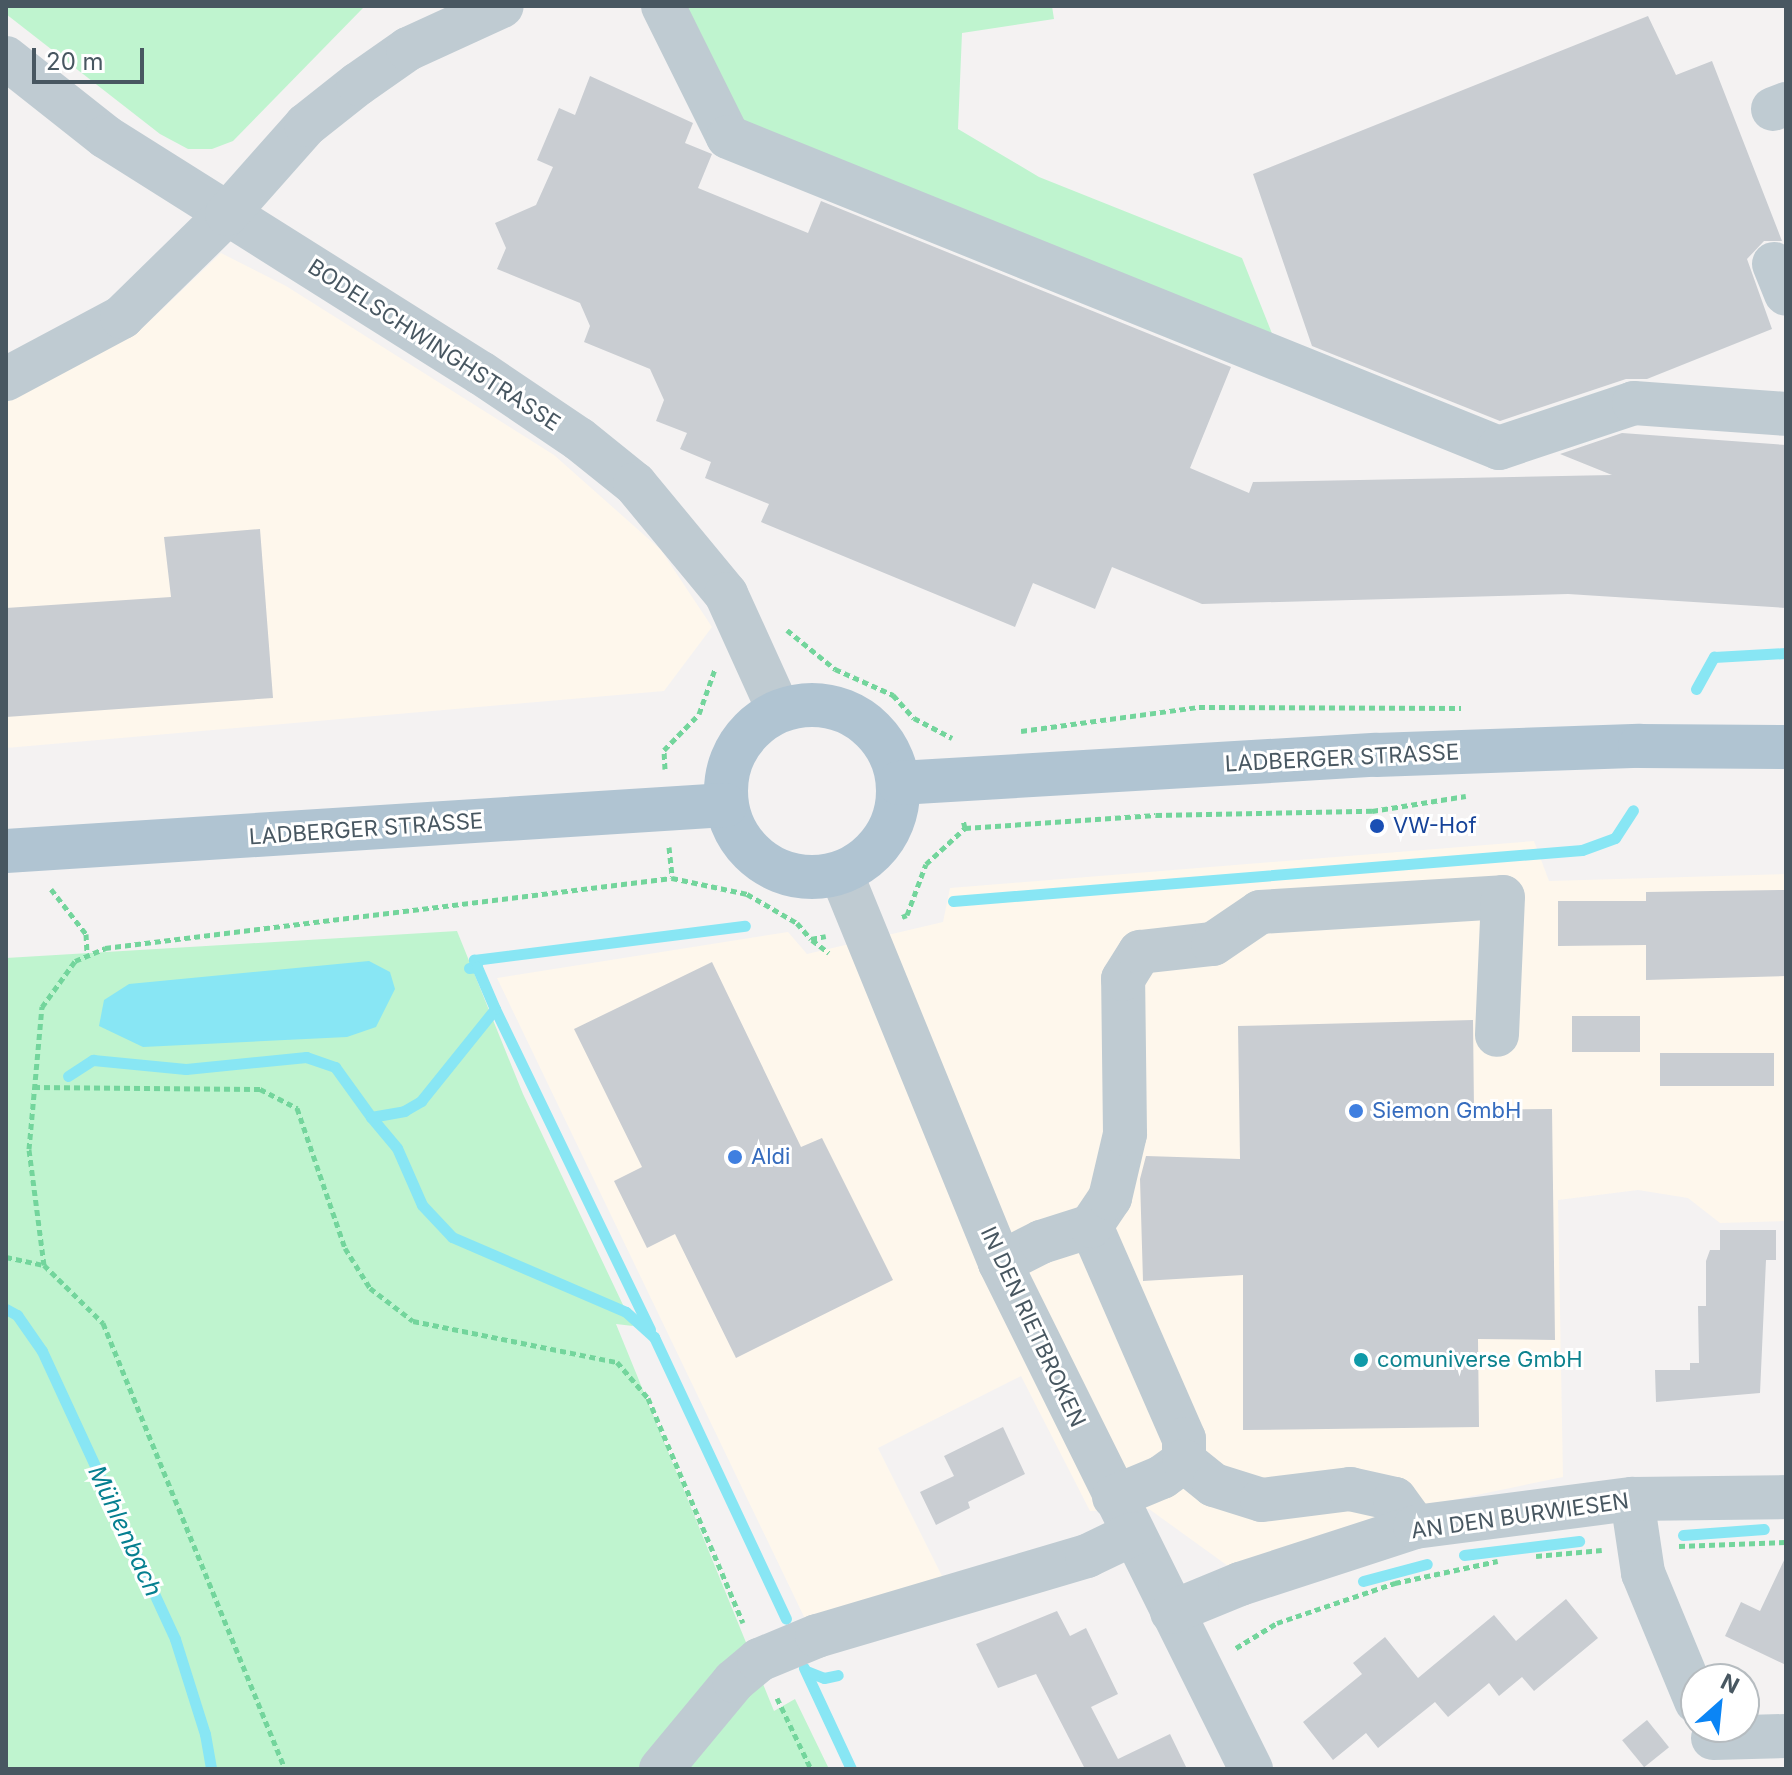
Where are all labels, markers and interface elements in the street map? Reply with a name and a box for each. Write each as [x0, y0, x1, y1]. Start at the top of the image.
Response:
scale bar [36, 32, 148, 82]
text: 20 m [46, 47, 104, 76]
street label: BODELSCHWINGHSTRASSE [303, 254, 565, 436]
street label: LADBERGER STRASSE [1224, 739, 1460, 777]
street label: LADBERGER STRASSE [248, 808, 484, 850]
place label: VW-Hof [1393, 813, 1477, 839]
marker: VW-Hof [1368, 817, 1386, 835]
place label: Siemon GmbH [1372, 1098, 1521, 1124]
marker: Siemon GmbH [1347, 1102, 1365, 1120]
place label: Aldi [751, 1144, 790, 1170]
marker: Aldi [726, 1148, 744, 1166]
street label: IN DEN RIETBROKEN [975, 1223, 1091, 1431]
place label: comuniverse GmbH [1377, 1347, 1583, 1373]
marker: comuniverse GmbH [1352, 1351, 1370, 1369]
water label: Mühlenbach [82, 1461, 168, 1601]
street label: AN DEN BURWIESEN [1410, 1488, 1630, 1544]
north arrow [1680, 1663, 1760, 1743]
text: N [1717, 1668, 1743, 1699]

